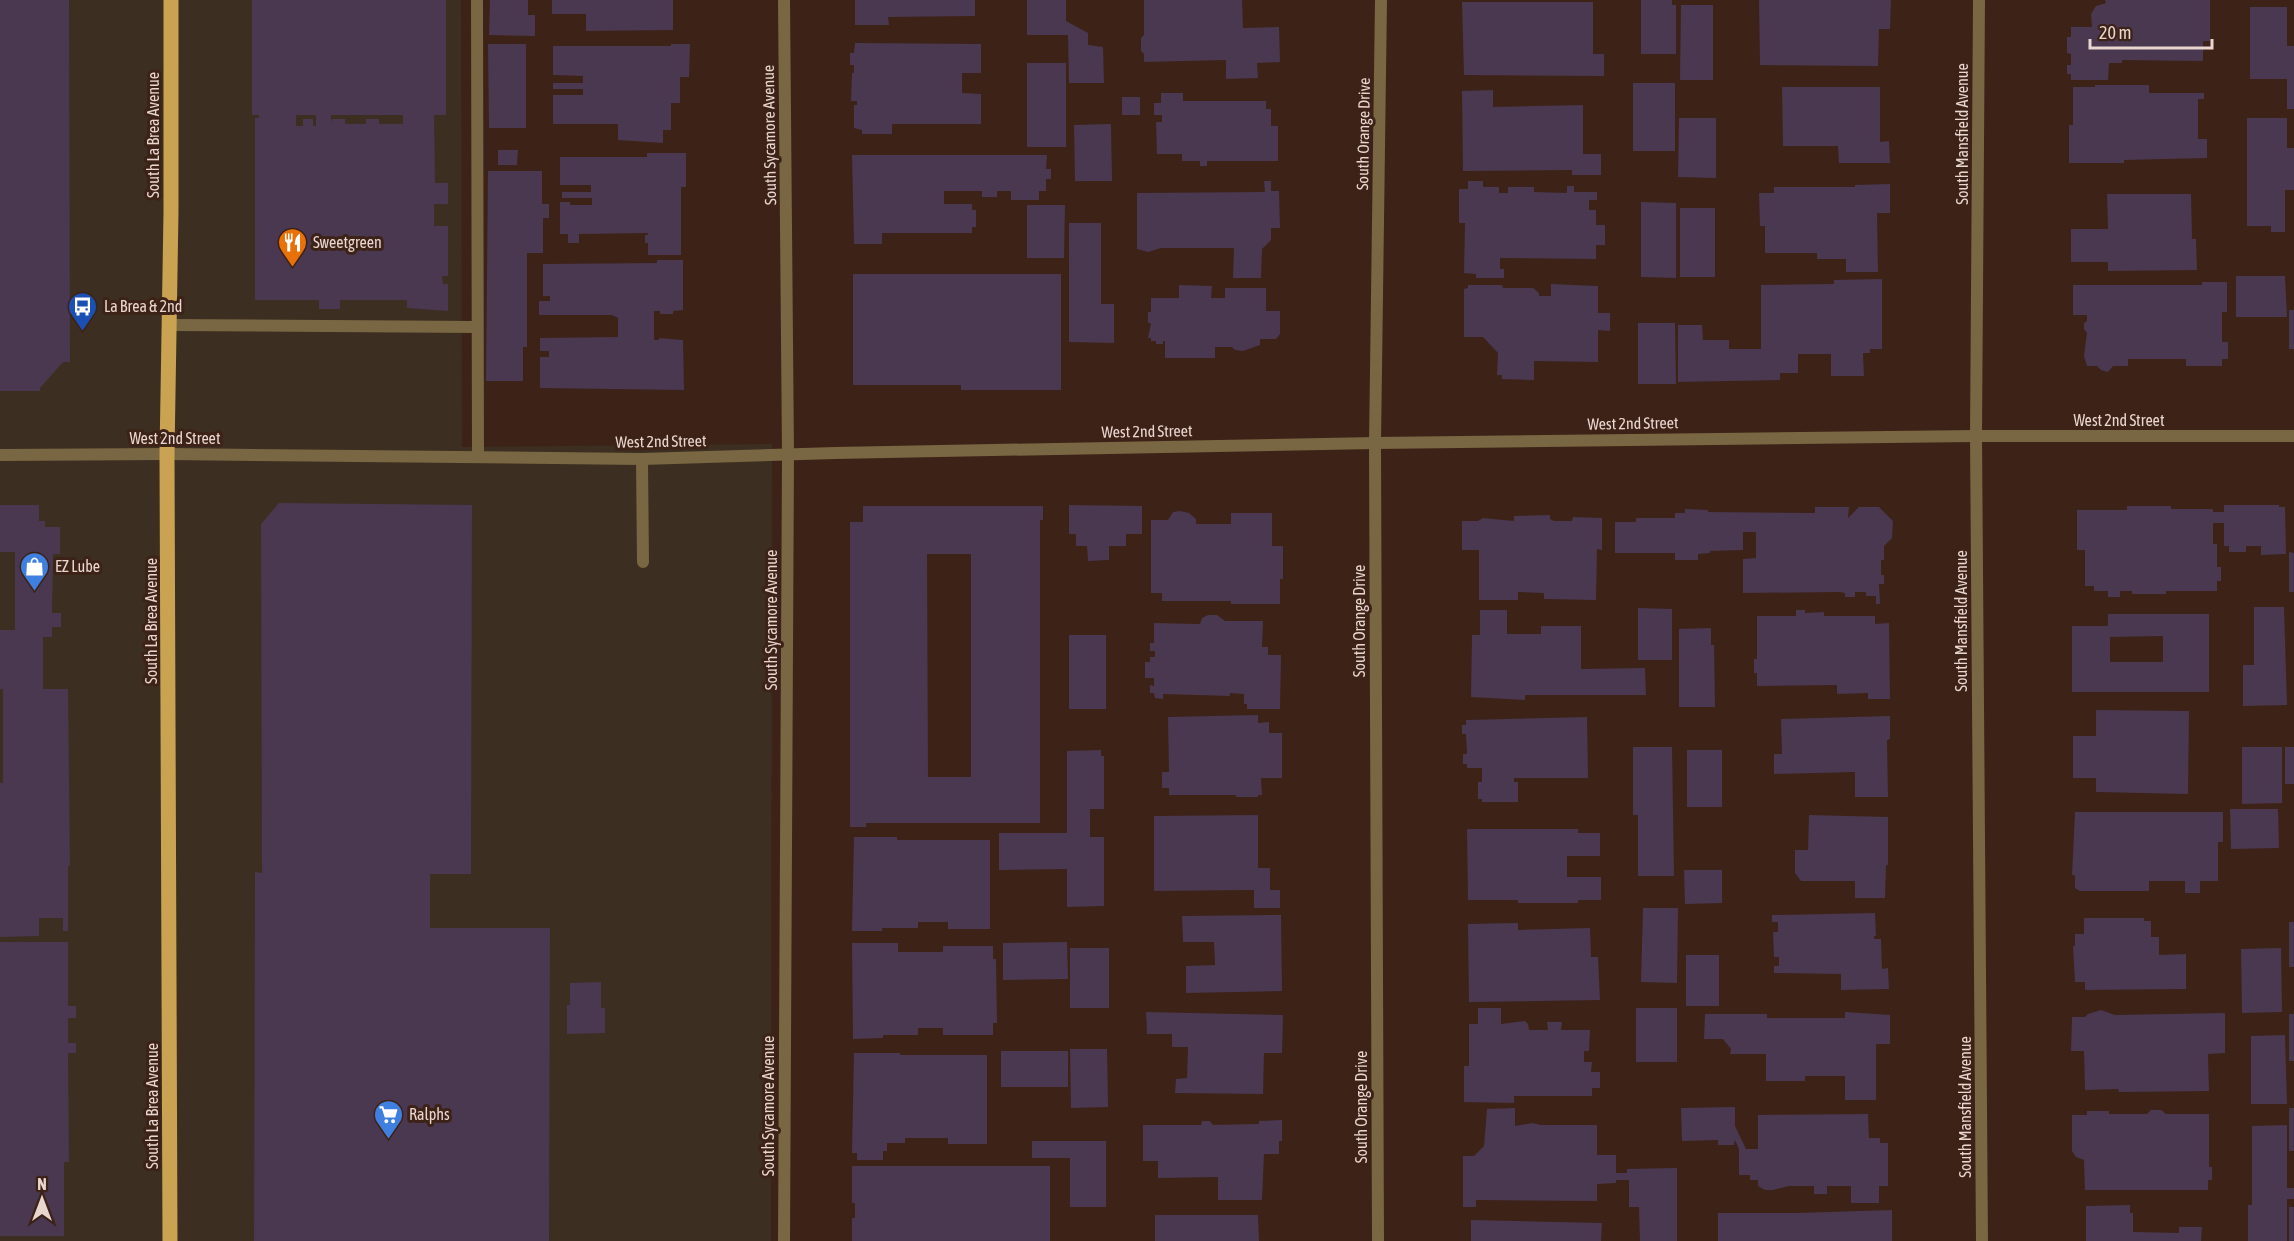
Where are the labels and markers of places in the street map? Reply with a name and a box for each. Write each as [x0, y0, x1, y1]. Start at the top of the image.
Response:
restaurant icon: Sweetgreen [276, 226, 308, 268]
place label: Sweetgreen [313, 233, 382, 252]
bus stop icon: La Brea & 2nd [67, 290, 99, 332]
place label: La Brea & 2nd [104, 297, 182, 315]
shop icon: EZ Lube [18, 550, 50, 592]
place label: EZ Lube [55, 557, 100, 575]
supermarket icon: Ralphs [372, 1098, 404, 1140]
place label: Ralphs [409, 1105, 450, 1124]

